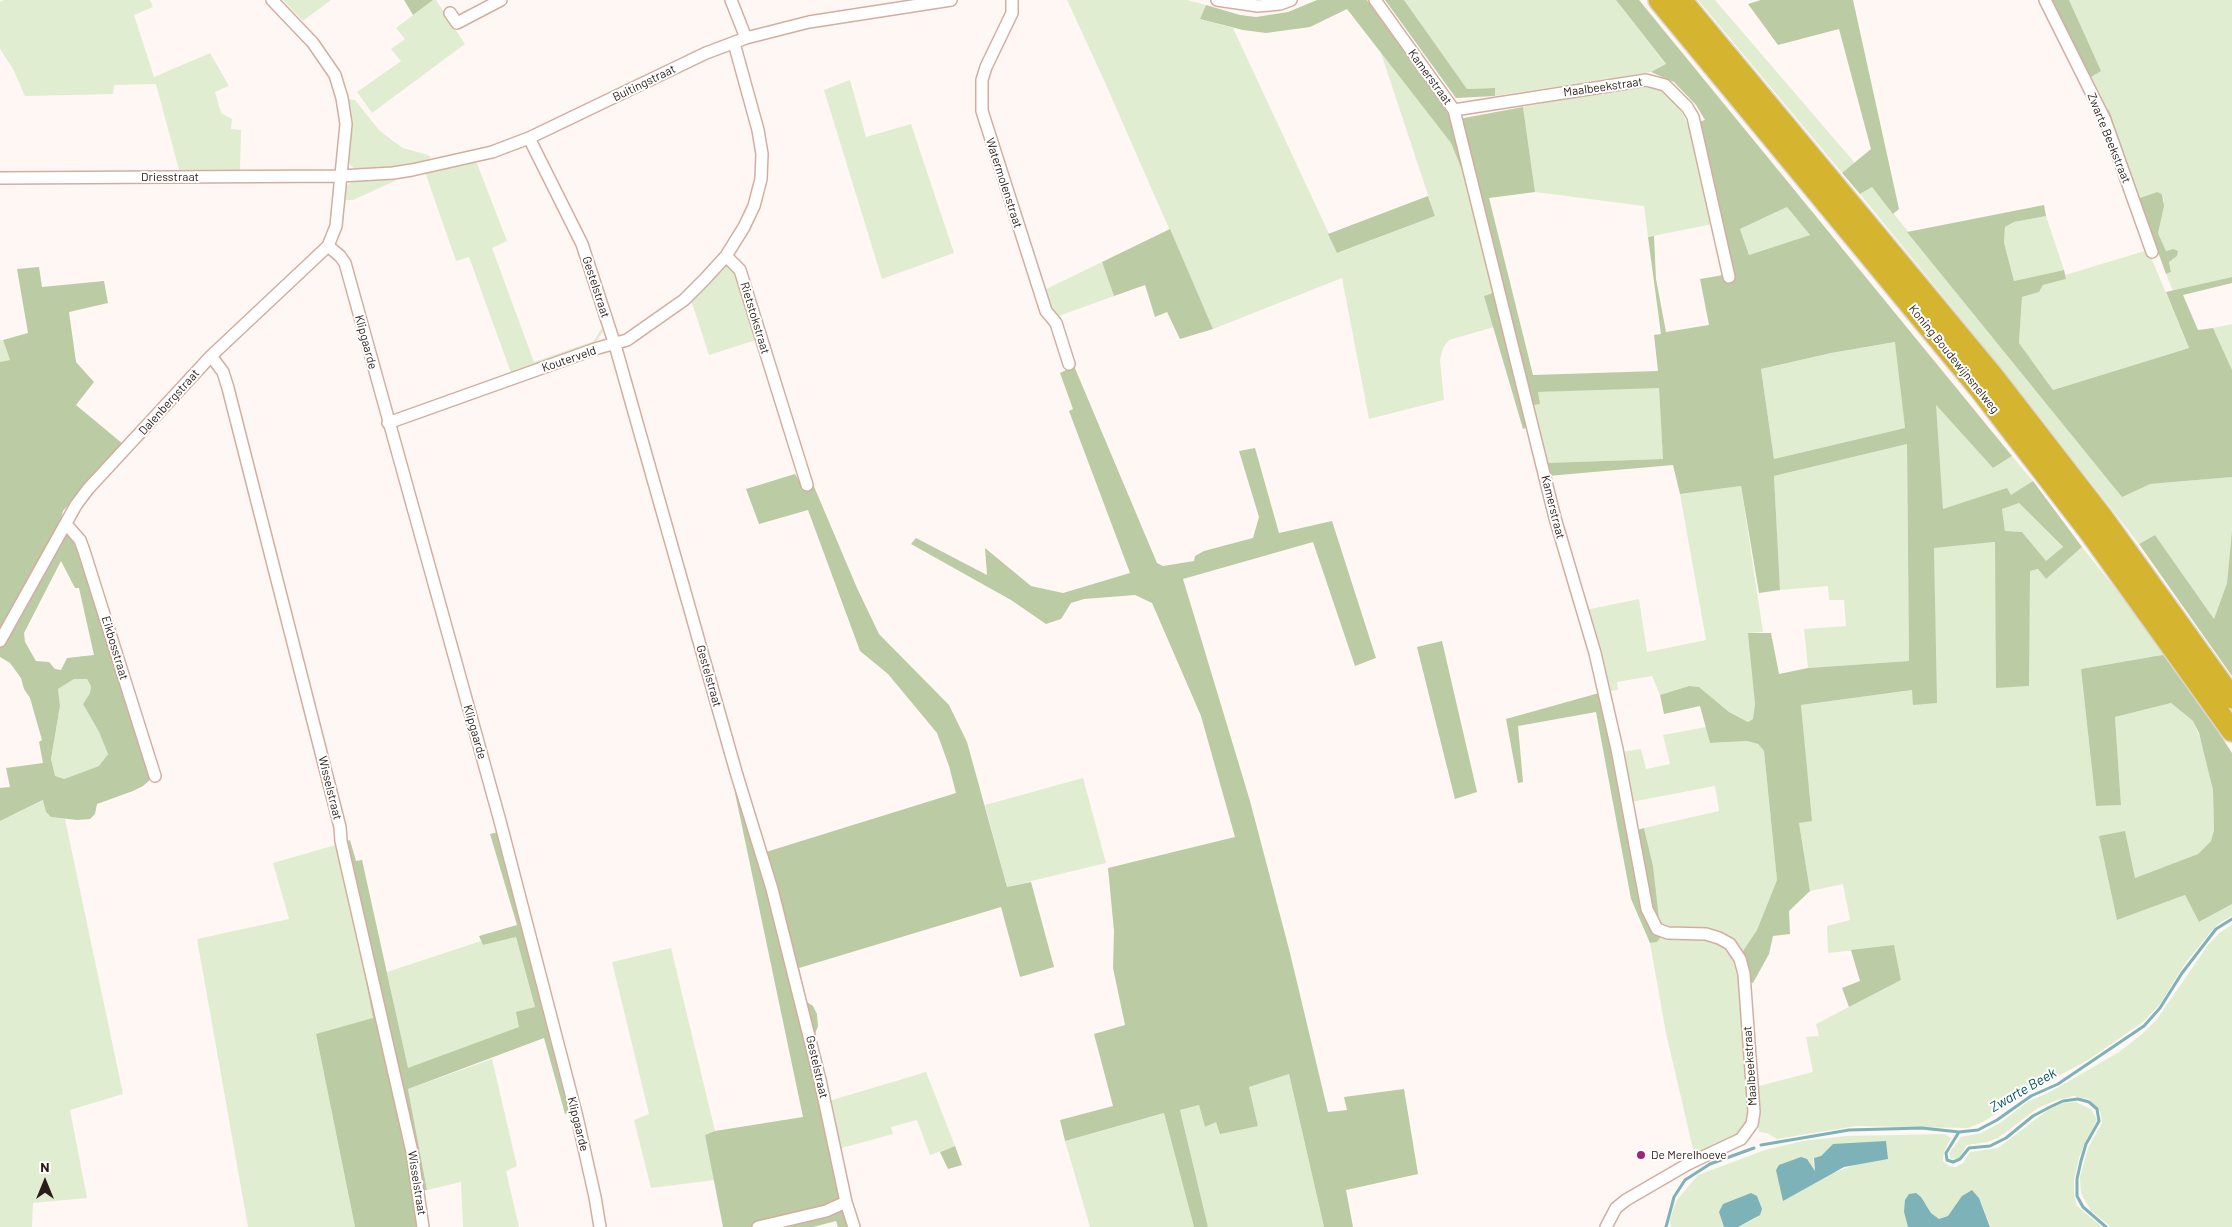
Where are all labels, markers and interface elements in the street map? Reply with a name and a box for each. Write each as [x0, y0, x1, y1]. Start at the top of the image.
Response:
street label: Kamerstraat [1405, 46, 1455, 108]
street label: Buitingstraat [610, 62, 678, 104]
street label: Maalbeekstraat [1562, 74, 1644, 100]
street label: Zwarte Beekstraat [2084, 91, 2134, 185]
street label: Watermolenstraat [983, 136, 1025, 230]
street label: Driesstraat [141, 170, 199, 184]
street label: Gestelstraat [579, 254, 613, 320]
street label: Rietstokstraat [737, 280, 773, 356]
street label: Koning Boudewijnsnelweg [1906, 302, 2002, 416]
street label: Klipgaarde [352, 313, 380, 371]
street label: Kouterveld [540, 343, 598, 375]
street label: Dalenbergstraat [136, 366, 202, 438]
street label: Kamerstraat [1538, 474, 1568, 540]
street label: Eikbosstraat [98, 614, 132, 682]
street label: Gestelstraat [693, 643, 725, 709]
street label: Klipgaarde [460, 703, 490, 761]
street label: Wisselstraat [315, 755, 345, 821]
street label: Maalbeekstraat [1740, 1026, 1760, 1106]
street label: Gestelstraat [803, 1034, 831, 1100]
water label: Zwarte Beek [1987, 1064, 2059, 1116]
street label: Klipgaarde [564, 1095, 592, 1153]
place label: De Merelhoeve [1651, 1148, 1727, 1162]
marker: De Merelhoeve [1635, 1149, 1647, 1161]
street label: Wisselstraat [405, 1150, 429, 1216]
north arrow [20, 1157, 70, 1207]
text: N [40, 1158, 50, 1175]

